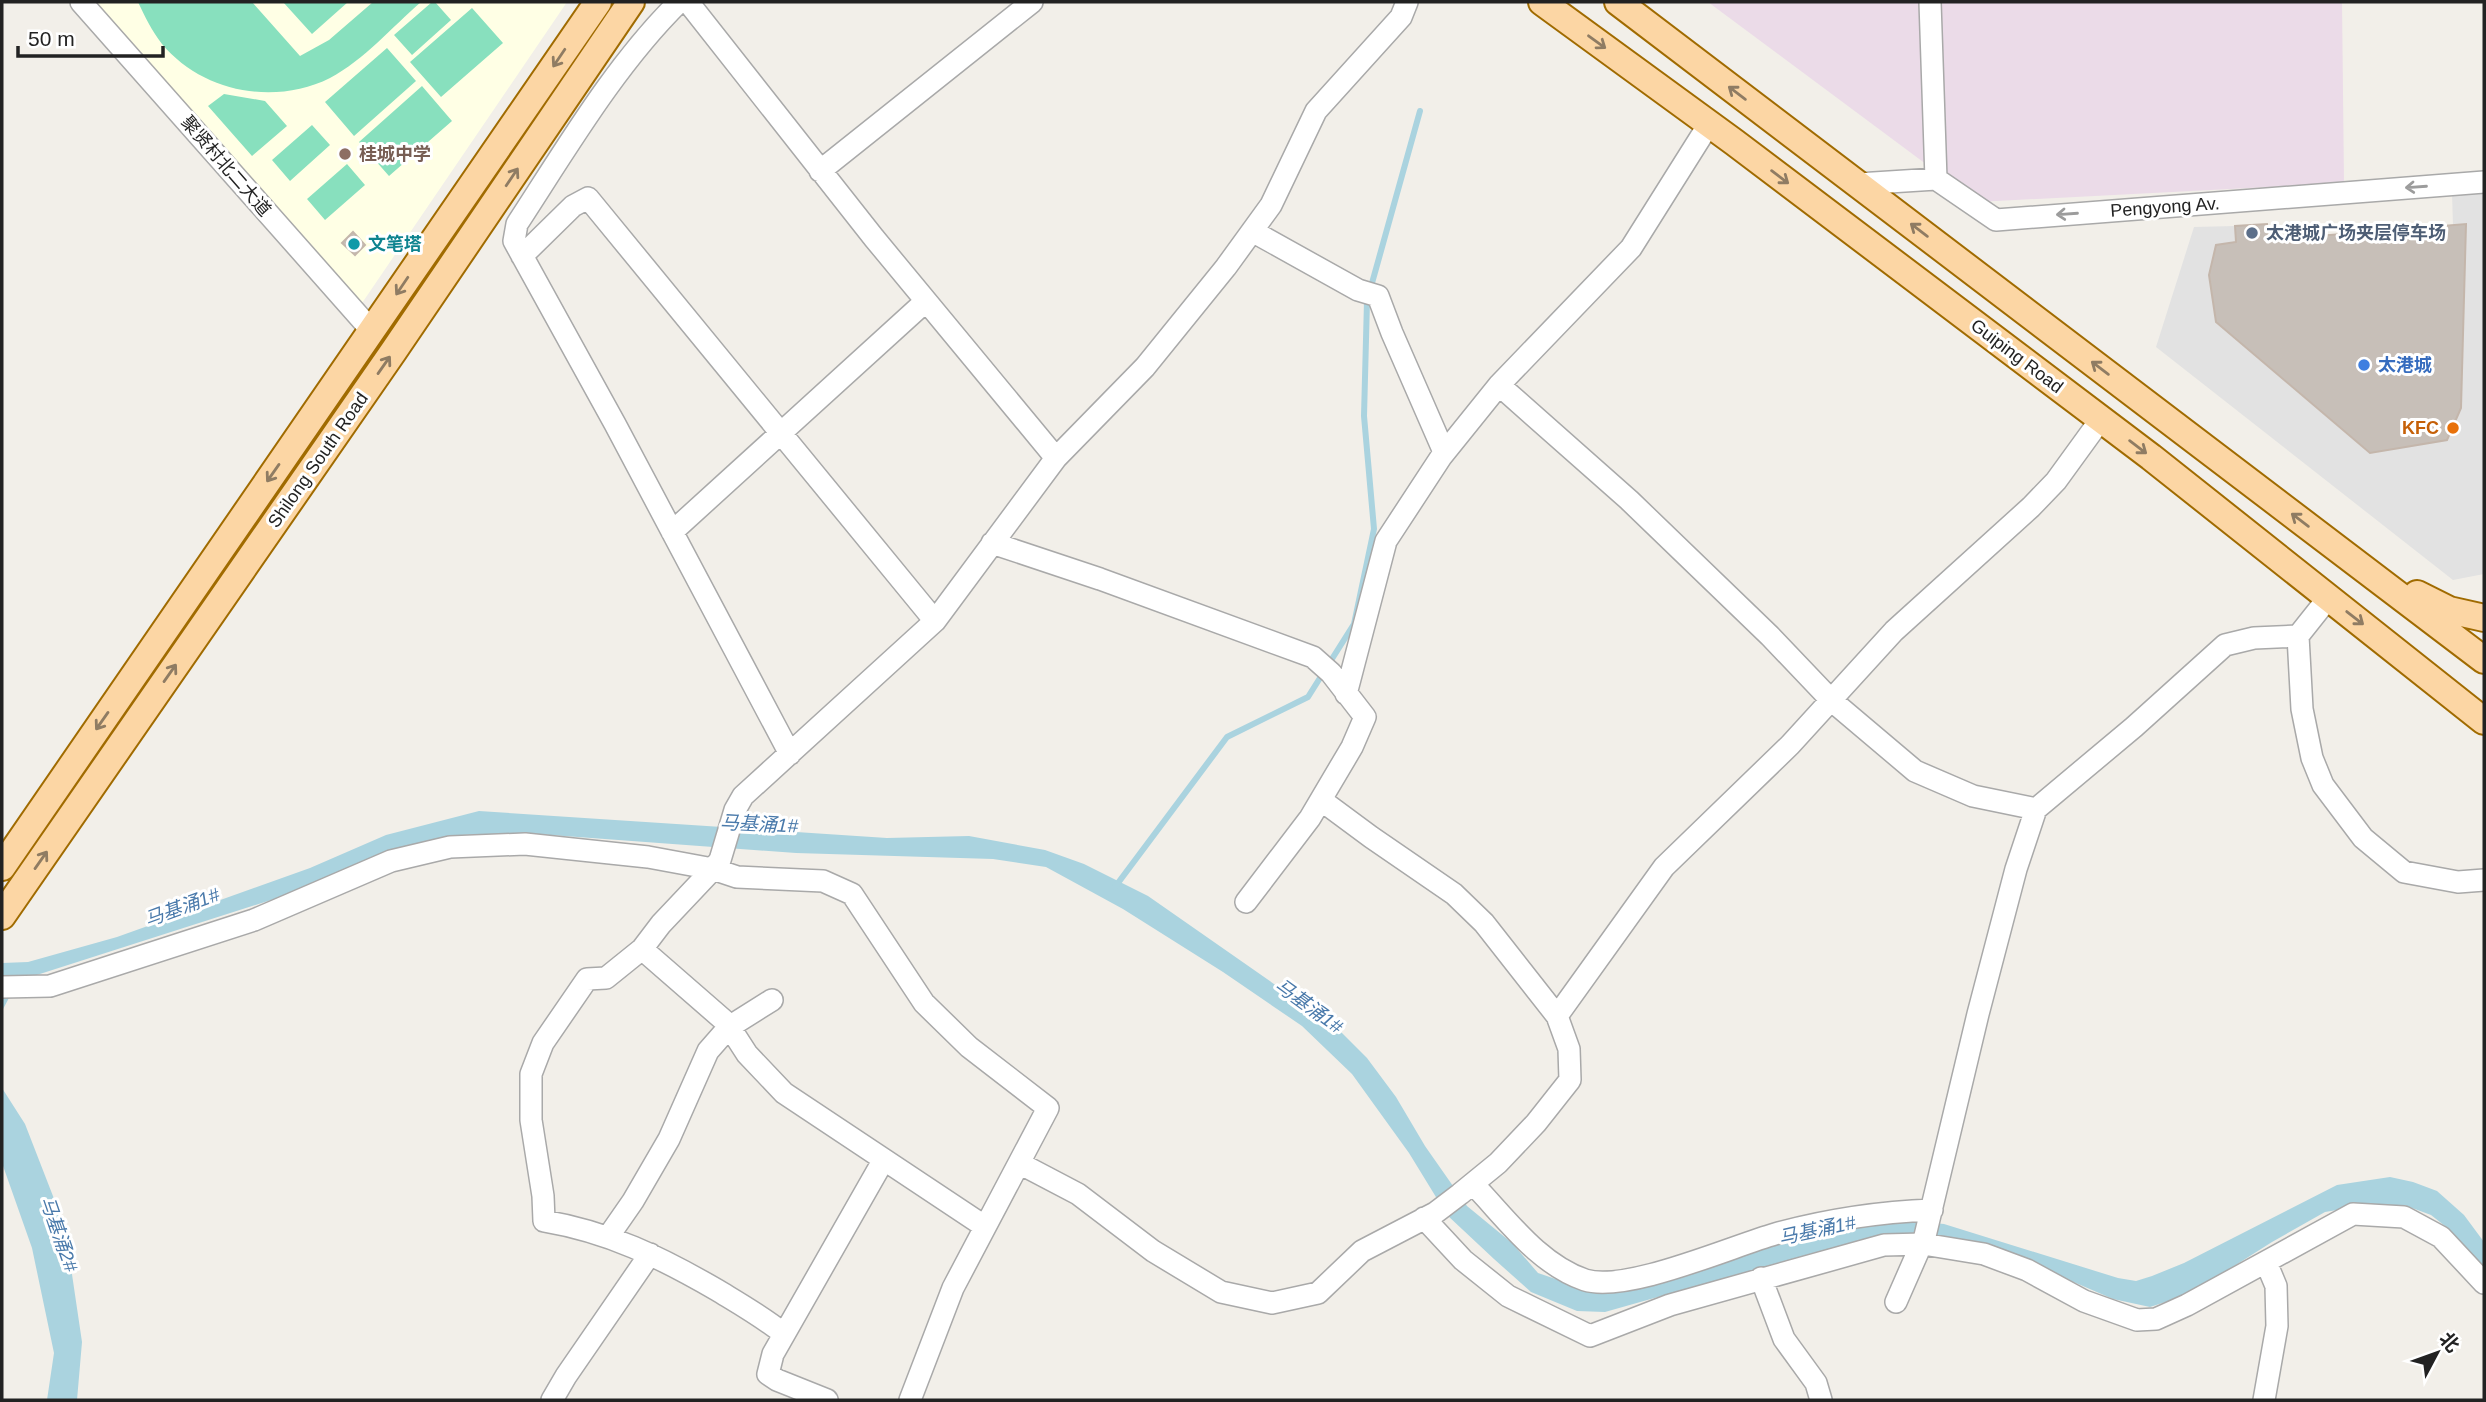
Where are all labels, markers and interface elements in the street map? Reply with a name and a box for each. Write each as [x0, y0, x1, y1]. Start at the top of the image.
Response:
scale bar [18, 14, 163, 58]
text: 50 m [28, 27, 75, 50]
one-way arrow [1587, 35, 1606, 49]
one-way arrow [552, 48, 566, 67]
one-way arrow [1729, 85, 1747, 100]
street label: 聚贤村北二大道 [177, 112, 275, 220]
place label: 桂城中学 [359, 144, 431, 164]
marker: 桂城中学 [337, 146, 353, 162]
one-way arrow [505, 168, 519, 187]
one-way arrow [1771, 170, 1789, 185]
one-way arrow [2405, 181, 2428, 194]
street label: Pengyong Av. [2110, 193, 2220, 221]
one-way arrow [2056, 208, 2079, 221]
one-way arrow [1910, 223, 1928, 238]
place label: 太港城广场夹层停车场 [2266, 223, 2446, 243]
marker: 太港城广场夹层停车场 [2244, 225, 2260, 241]
place label: 文笔塔 [368, 234, 422, 254]
marker: 文笔塔 [346, 236, 362, 252]
one-way arrow [395, 276, 409, 295]
street label: Guiping Road [1967, 315, 2067, 397]
place label: 太港城 [2378, 355, 2432, 375]
one-way arrow [377, 356, 391, 375]
marker: 太港城 [2356, 357, 2372, 373]
one-way arrow [2090, 361, 2109, 376]
street label: Shilong South Road [264, 389, 372, 531]
place label: KFC [2402, 418, 2439, 438]
marker: KFC [2445, 420, 2461, 436]
one-way arrow [2128, 440, 2147, 454]
one-way arrow [266, 463, 280, 482]
one-way arrow [2292, 513, 2310, 528]
one-way arrow [2346, 611, 2364, 626]
one-way arrow [163, 664, 177, 683]
one-way arrow [95, 711, 109, 730]
water label: 马基涌1# [719, 811, 799, 837]
one-way arrow [34, 851, 48, 870]
water label: 马基涌1# [142, 884, 223, 930]
water label: 马基涌1# [1271, 975, 1347, 1038]
water label: 马基涌2# [36, 1194, 82, 1275]
water label: 马基涌1# [1777, 1212, 1858, 1248]
north arrow [2402, 1318, 2472, 1388]
text: 北 [2435, 1328, 2464, 1356]

